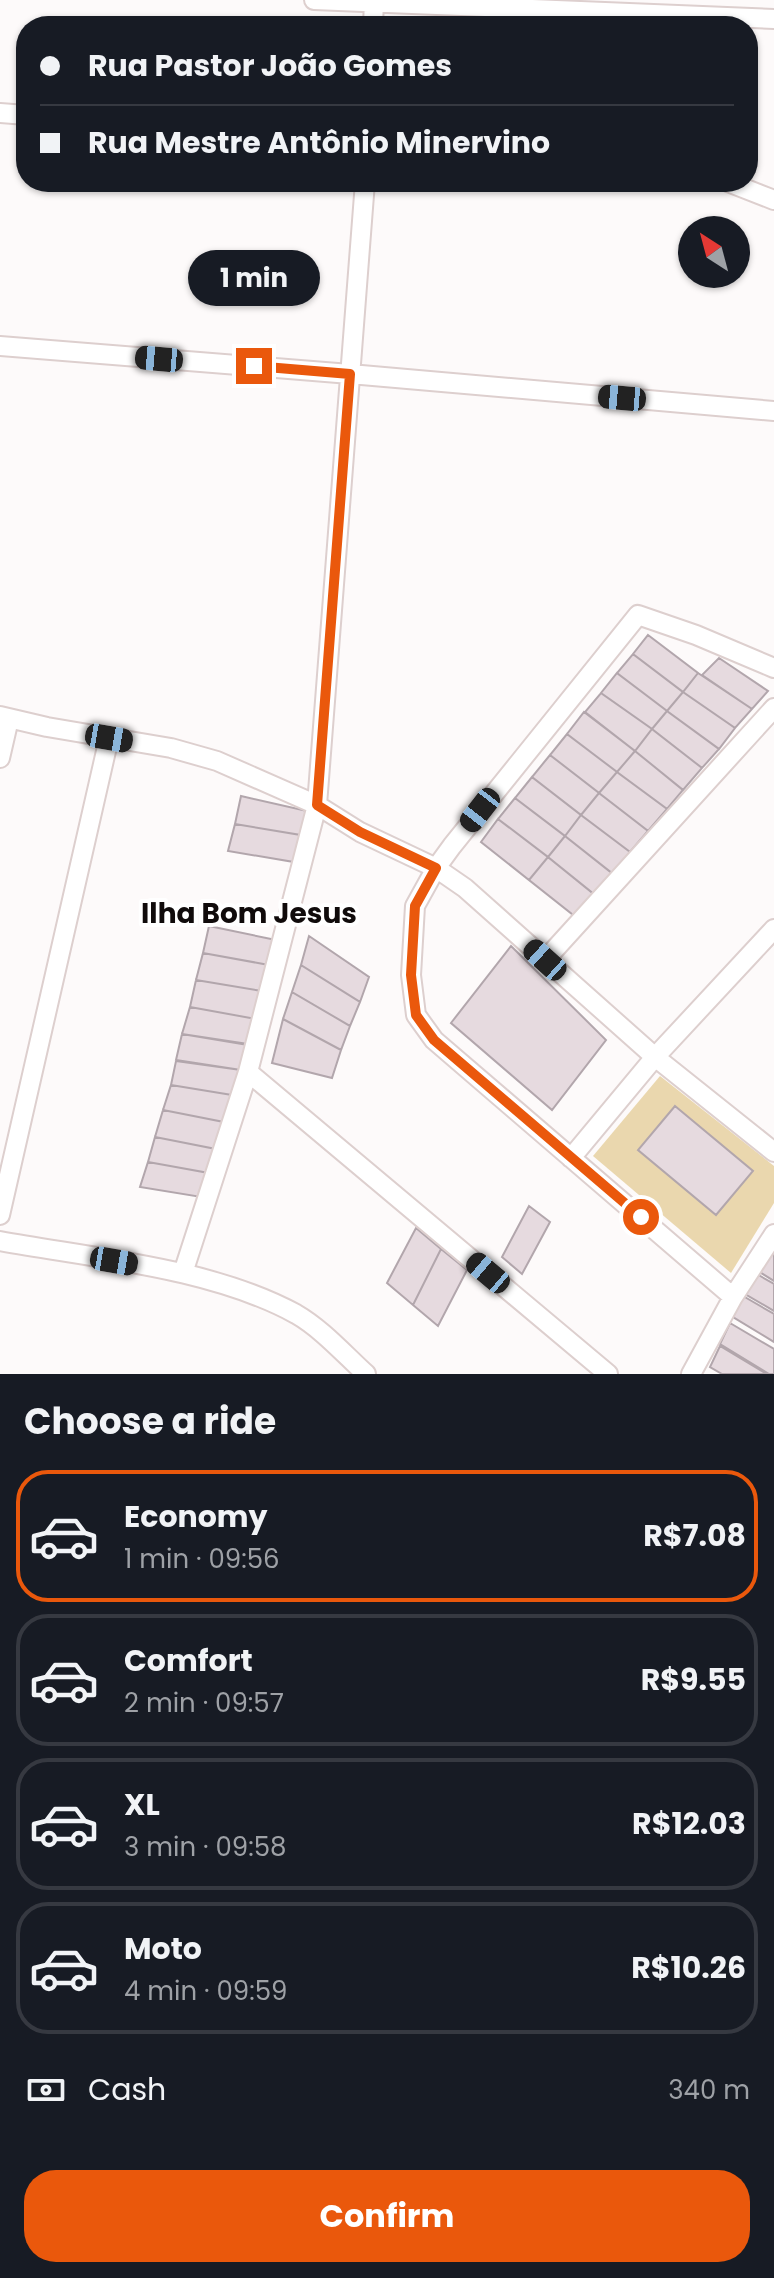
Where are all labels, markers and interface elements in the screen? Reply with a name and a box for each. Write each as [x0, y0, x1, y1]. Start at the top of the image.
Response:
text: Rua Pastor João Gomes [88, 44, 452, 87]
text: Rua Mestre Antônio Minervino [88, 121, 550, 164]
north arrow [678, 216, 750, 288]
map controls [678, 216, 750, 288]
callout: 1 min [188, 250, 320, 306]
text: 1 min [220, 260, 288, 296]
car [134, 345, 184, 373]
route end [236, 348, 272, 384]
car [597, 384, 647, 412]
car [83, 722, 135, 754]
car [456, 784, 504, 836]
district label: Ilha Bom Jesus [141, 894, 357, 933]
car [519, 935, 571, 985]
route start [623, 1199, 659, 1235]
car [88, 1245, 140, 1277]
car [462, 1248, 514, 1298]
text: Choose a ride [24, 1396, 276, 1447]
text: Economy [124, 1495, 268, 1538]
icon: car [28, 1500, 100, 1572]
text: R$7.08 [643, 1514, 746, 1557]
text: 1 min · 09:56 [124, 1541, 280, 1577]
text: Comfort [124, 1639, 253, 1682]
icon: car [28, 1644, 100, 1716]
text: R$9.55 [641, 1658, 746, 1701]
text: 2 min · 09:57 [124, 1685, 284, 1721]
text: XL [124, 1783, 160, 1826]
icon: car [28, 1788, 100, 1860]
text: R$12.03 [632, 1802, 746, 1845]
text: 3 min · 09:58 [124, 1829, 286, 1865]
text: Moto [124, 1927, 202, 1970]
icon: car [28, 1932, 100, 2004]
text: R$10.26 [631, 1946, 746, 1989]
text: 4 min · 09:59 [124, 1973, 287, 2009]
icon: cash [24, 2068, 68, 2112]
text: Cash [88, 2068, 166, 2111]
text: 340 m [668, 2072, 750, 2108]
button: Confirm [24, 2170, 750, 2262]

